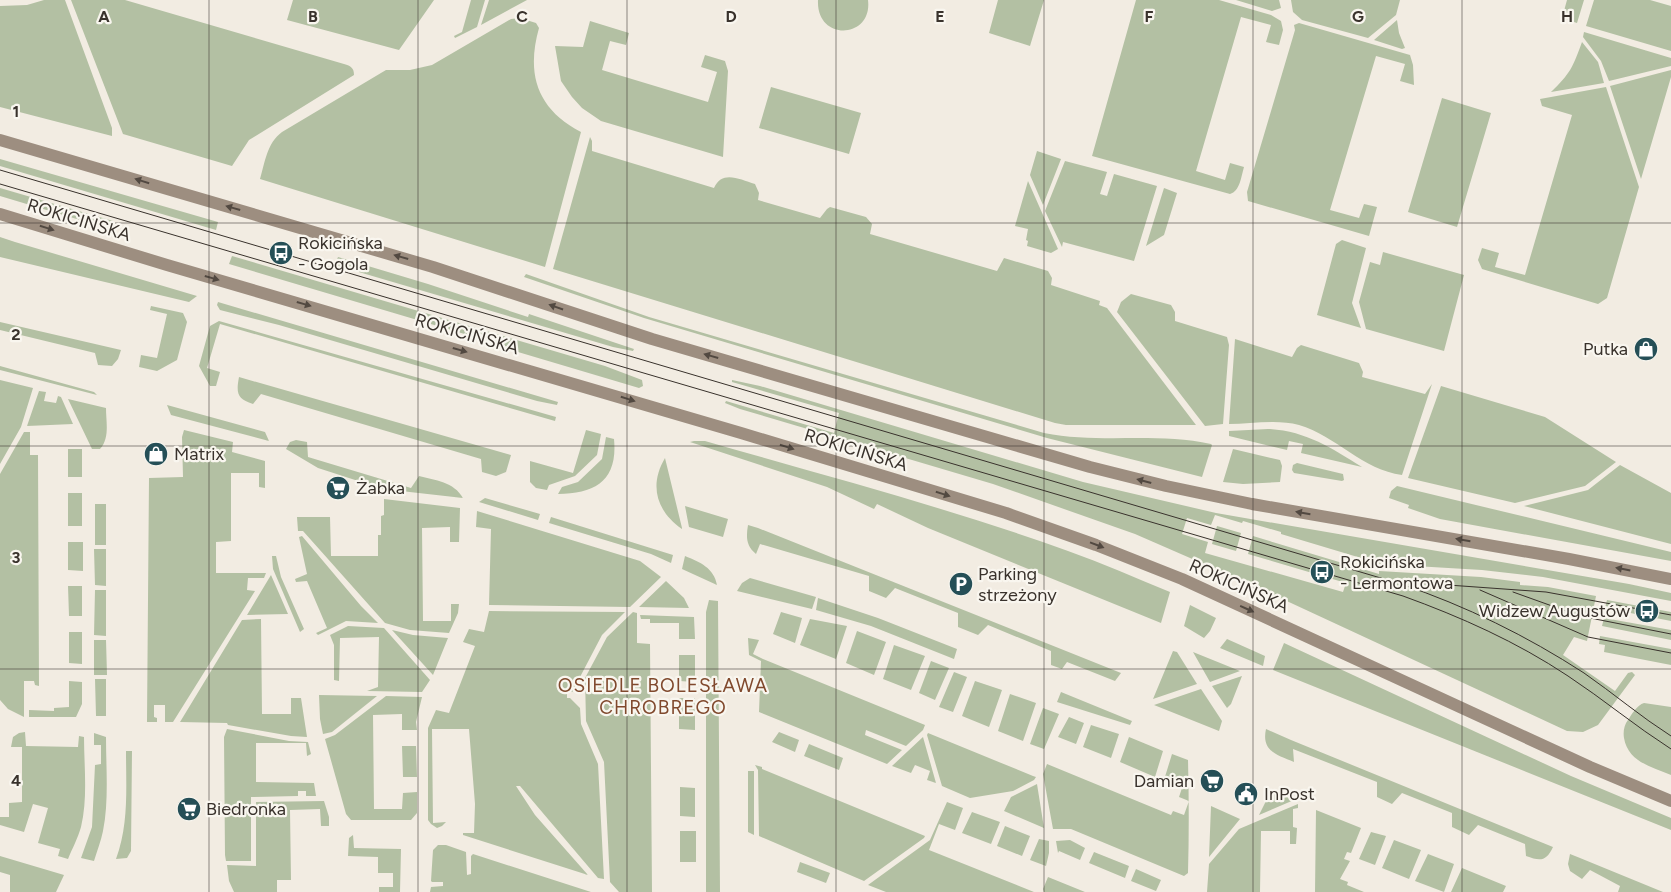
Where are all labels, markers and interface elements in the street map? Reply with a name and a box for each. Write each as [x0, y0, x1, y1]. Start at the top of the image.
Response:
text: A [98, 7, 110, 26]
text: B [308, 7, 318, 26]
text: C [516, 7, 528, 26]
text: D [725, 7, 737, 26]
text: E [935, 7, 945, 26]
text: F [1145, 7, 1154, 26]
text: G [1352, 7, 1364, 26]
text: H [1561, 7, 1573, 26]
text: 1 [13, 102, 19, 121]
one-way arrow [134, 177, 149, 185]
street label: ROKICIŃSKA [25, 194, 133, 246]
one-way arrow [226, 204, 241, 212]
one-way arrow [39, 225, 54, 232]
place label: Rokicińska - Gogola [298, 232, 383, 275]
bus stop icon: Rokicińska - Gogola [268, 240, 294, 266]
one-way arrow [394, 253, 409, 261]
one-way arrow [205, 274, 220, 282]
one-way arrow [297, 301, 312, 309]
one-way arrow [548, 303, 563, 311]
street label: ROKICIŃSKA [412, 309, 522, 359]
text: 2 [11, 325, 21, 344]
shop icon: Putka [1633, 336, 1659, 362]
place label: Putka [1583, 338, 1628, 360]
one-way arrow [453, 346, 468, 354]
one-way arrow [703, 352, 718, 360]
one-way arrow [620, 396, 635, 404]
street label: ROKICIŃSKA [802, 424, 910, 476]
shop icon: Matrix [143, 441, 169, 467]
place label: Matrix [174, 443, 224, 465]
one-way arrow [780, 444, 795, 452]
supermarket icon: Żabka [325, 475, 351, 501]
place label: Żabka [356, 477, 405, 499]
one-way arrow [1136, 477, 1151, 485]
one-way arrow [935, 491, 950, 499]
one-way arrow [1295, 509, 1311, 517]
one-way arrow [1455, 536, 1471, 544]
one-way arrow [1090, 541, 1105, 549]
text: 3 [12, 548, 21, 567]
place label: Rokicińska - Lermontowa [1340, 551, 1453, 594]
street label: ROKICIŃSKA [1186, 554, 1292, 618]
bus stop icon: Rokicińska - Lermontowa [1309, 559, 1335, 585]
place label: Parking strzeżony [978, 563, 1057, 606]
one-way arrow [1615, 565, 1631, 573]
parking icon: Parking strzeżony [948, 571, 974, 597]
bus stop icon: Widzew Augustów [1634, 598, 1660, 624]
place label: Widzew Augustów [1479, 600, 1630, 622]
one-way arrow [1240, 605, 1254, 613]
district label: OSIEDLE BOLESŁAWA CHROBREGO [558, 674, 768, 719]
supermarket icon: Damian [1199, 768, 1225, 794]
place label: Damian [1134, 770, 1194, 792]
text: 4 [11, 771, 21, 790]
public building icon: InPost [1233, 781, 1259, 807]
place label: InPost [1264, 783, 1315, 805]
supermarket icon: Biedronka [176, 796, 202, 822]
place label: Biedronka [206, 798, 286, 820]

